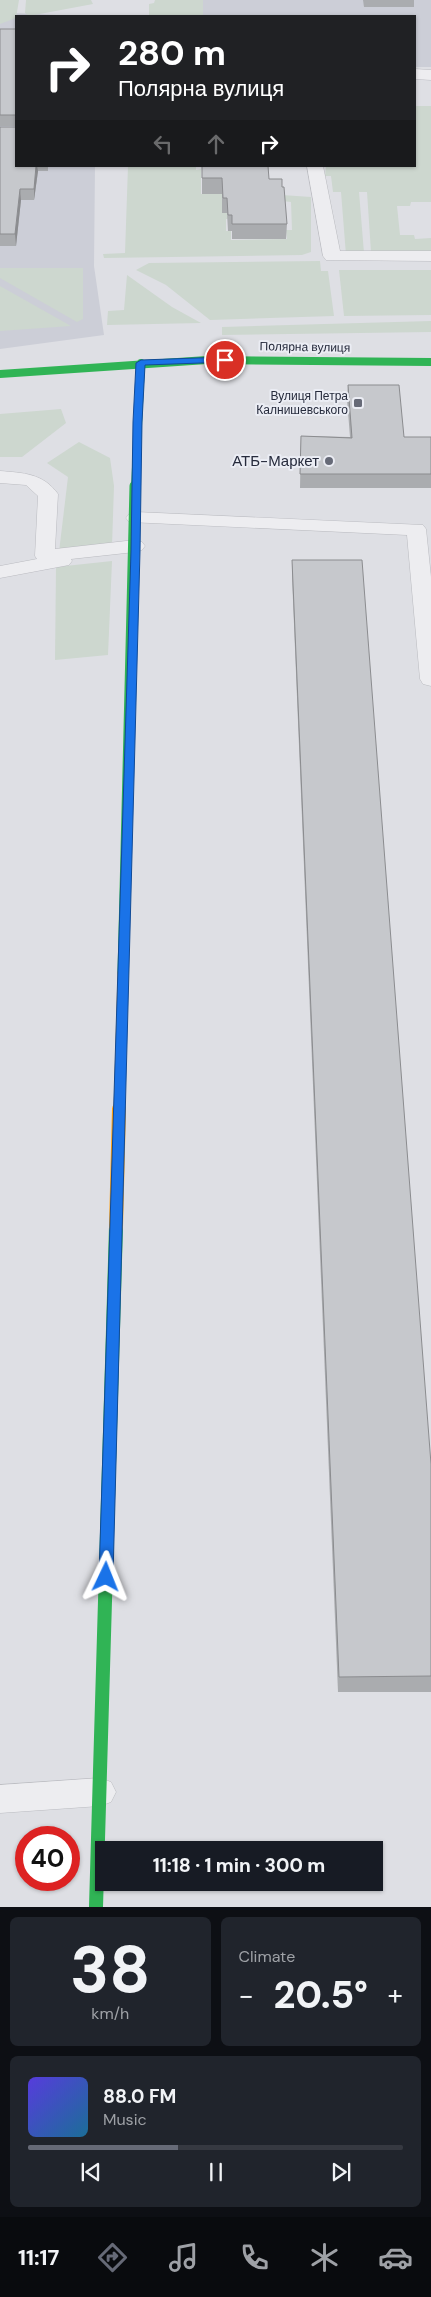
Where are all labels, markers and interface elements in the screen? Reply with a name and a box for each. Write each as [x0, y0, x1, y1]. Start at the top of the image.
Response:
text: 280 m [118, 30, 226, 76]
icon: right [35, 35, 100, 100]
text: Полярна вулиця [118, 74, 284, 103]
icon: left [149, 130, 177, 158]
icon: ahead [202, 130, 230, 158]
icon: right [255, 130, 283, 158]
street label: Полярна вулиця [260, 338, 350, 356]
pin [204, 339, 246, 381]
icon: arrive [211, 346, 239, 374]
place label: Вулиця Петра Калнишевського [256, 388, 348, 418]
marker: Вулиця Петра Калнишевського [352, 397, 364, 409]
place label: АТБ-Маркет [232, 451, 319, 471]
marker: АТБ-Маркет [323, 455, 335, 467]
position arrow [79, 1550, 131, 1602]
speed limit sign: 40 [15, 1826, 80, 1891]
text: 11:18 · 1 min · 300 m [153, 1853, 325, 1878]
text: 38 [70, 1928, 150, 2012]
text: Climate [239, 1946, 295, 1967]
text: 20.5° [274, 1970, 368, 2020]
text: − [239, 1977, 254, 2014]
text: + [388, 1977, 403, 2014]
text: km/h [91, 2003, 129, 2024]
text: 88.0 FM [103, 2084, 176, 2109]
text: Music [103, 2109, 147, 2130]
icon: previous [77, 2158, 105, 2186]
icon: pause [202, 2158, 230, 2186]
icon: next [327, 2158, 355, 2186]
icon: directions [95, 2240, 130, 2275]
icon: music [166, 2240, 201, 2275]
icon: phone [237, 2240, 272, 2275]
icon: climate [307, 2240, 342, 2275]
icon: car [378, 2240, 413, 2275]
text: 11:17 [18, 2243, 59, 2272]

